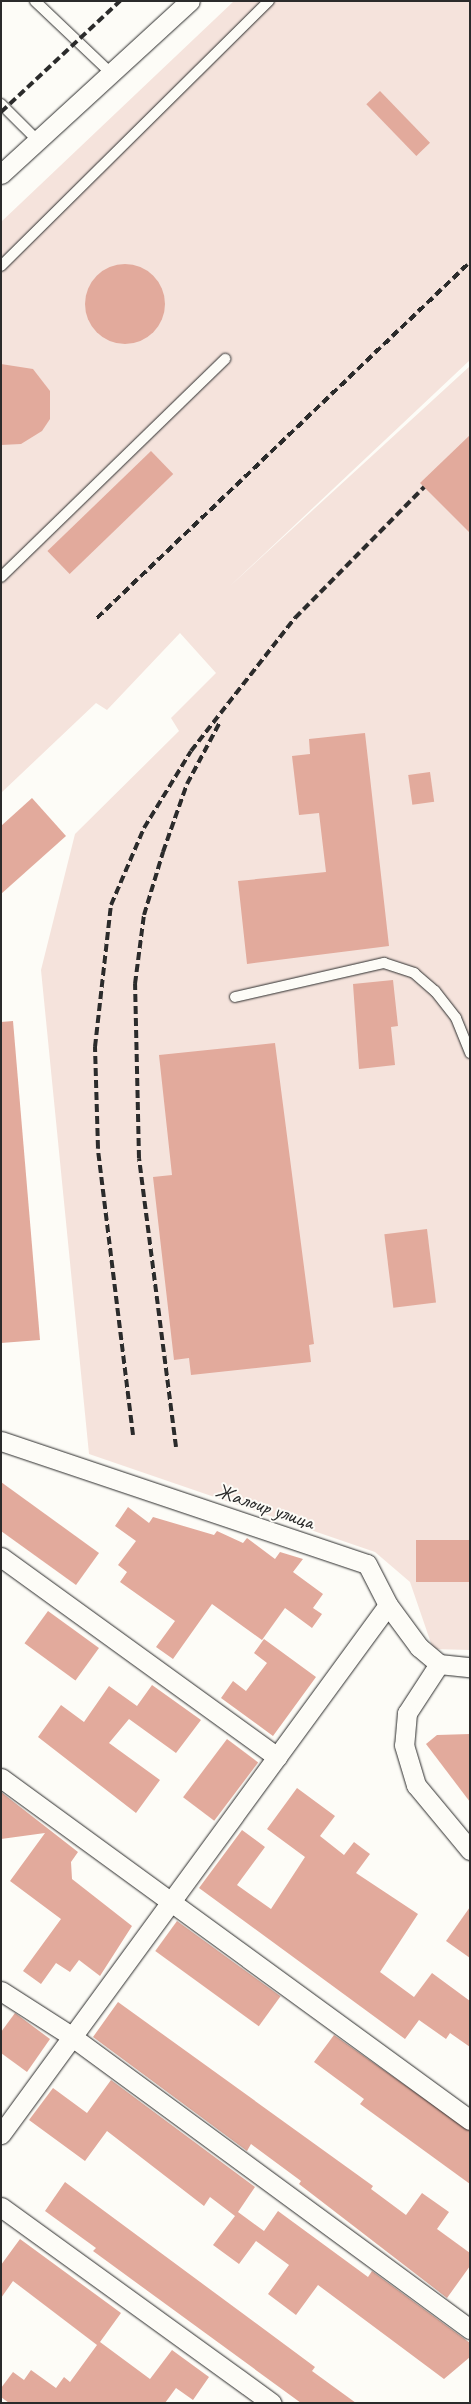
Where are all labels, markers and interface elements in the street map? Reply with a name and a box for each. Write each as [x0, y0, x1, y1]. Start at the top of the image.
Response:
street label: Жалоир улица [212, 1477, 318, 1535]

